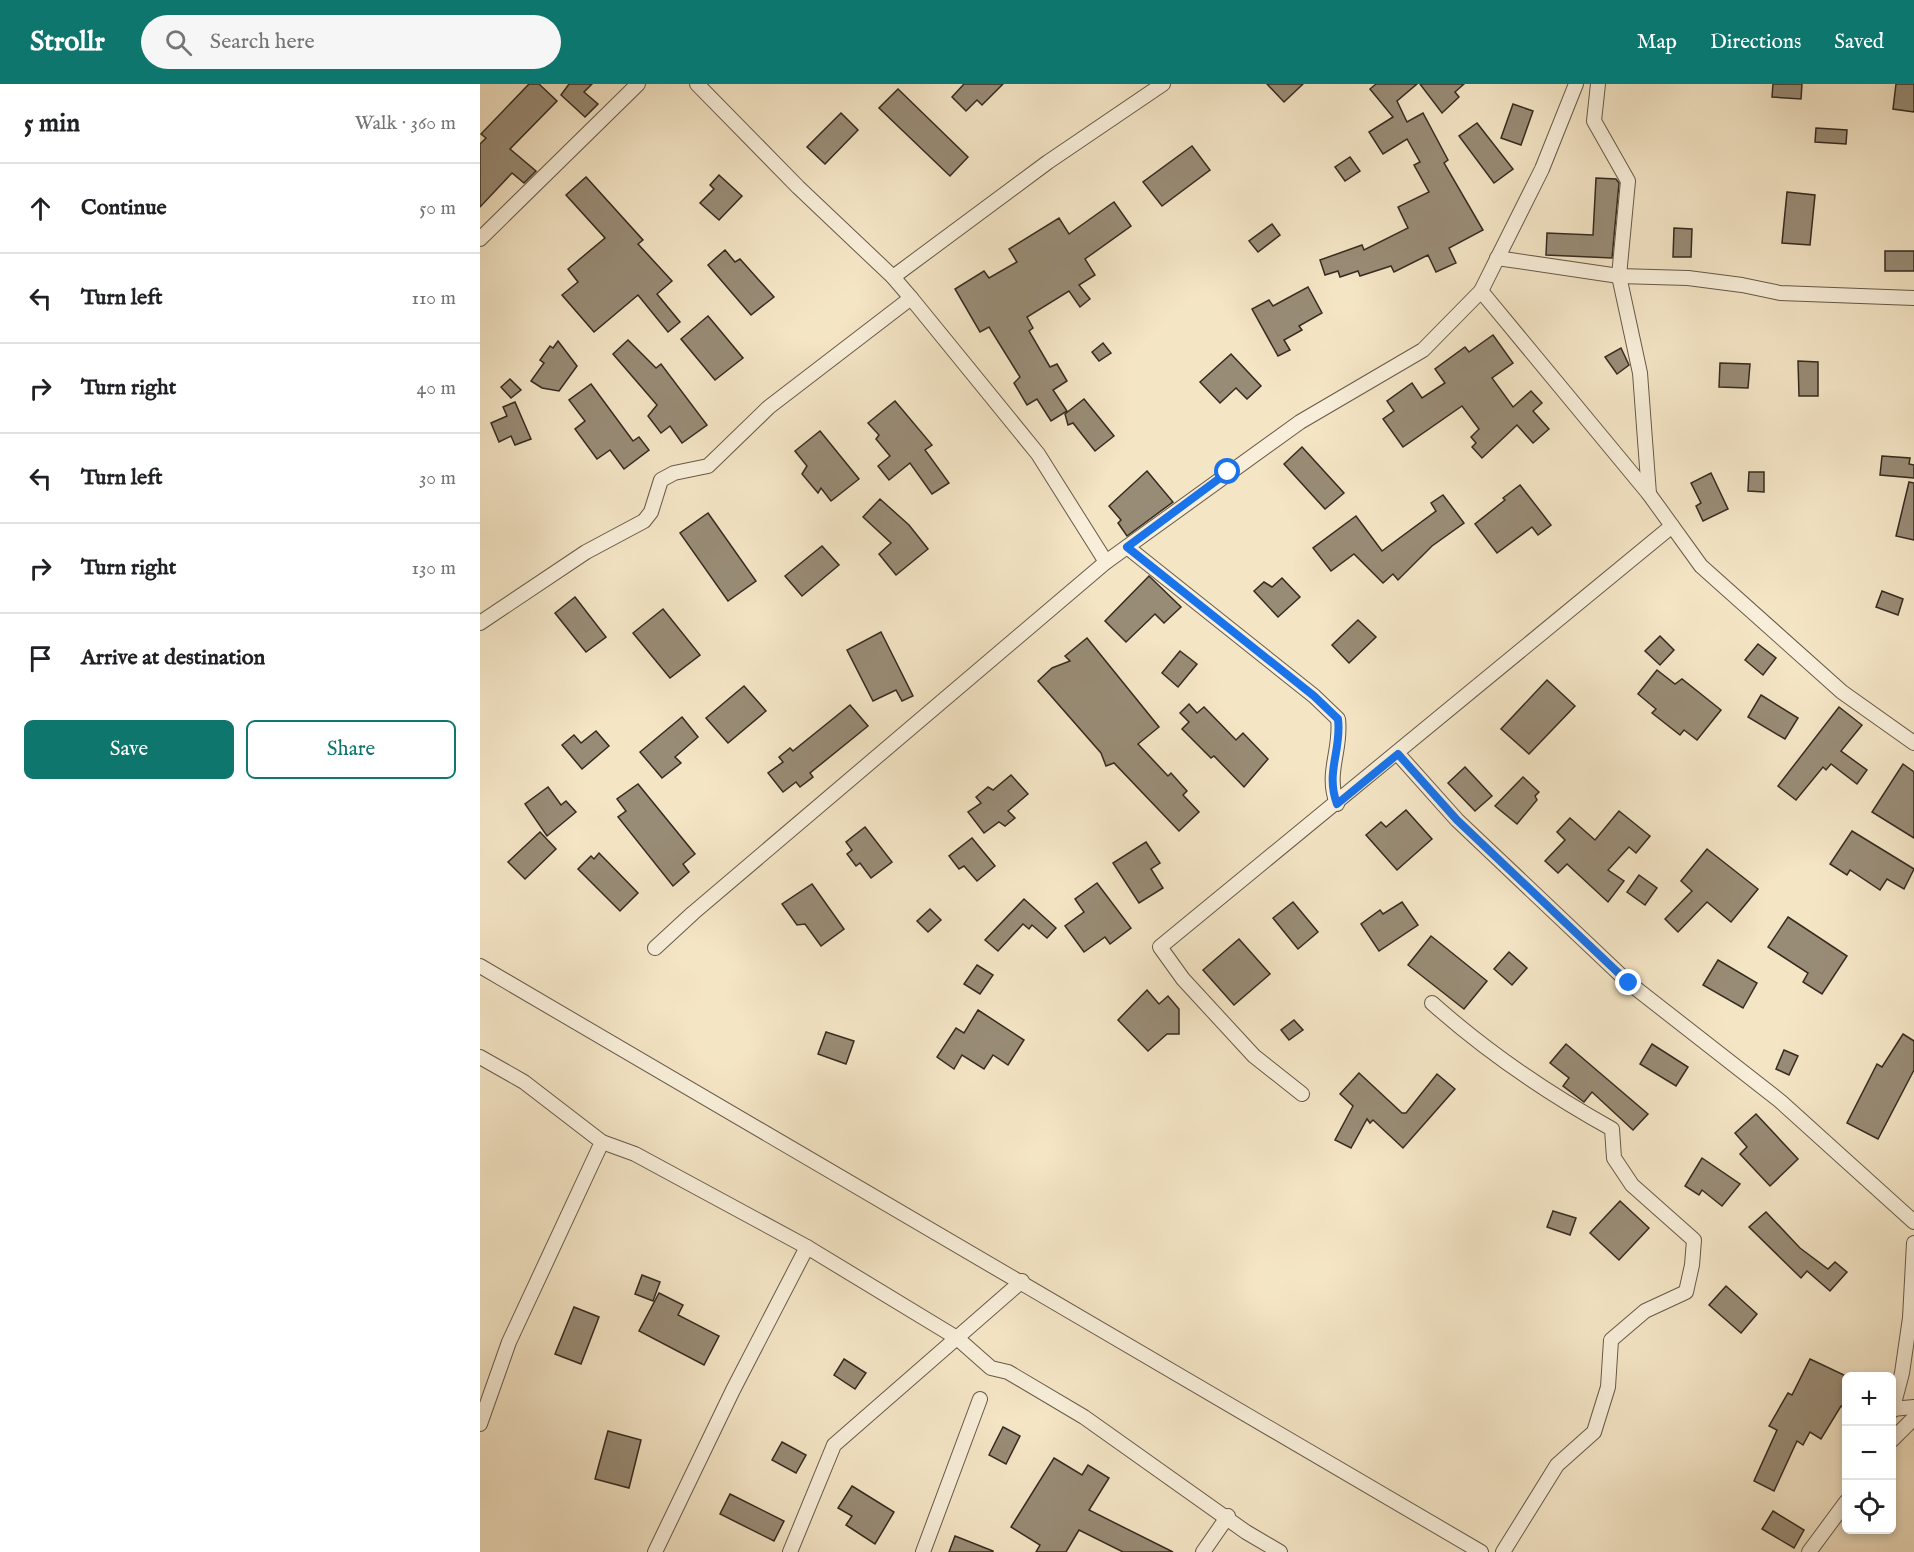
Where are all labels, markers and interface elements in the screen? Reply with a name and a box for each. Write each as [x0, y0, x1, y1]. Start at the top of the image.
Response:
search box [141, 15, 561, 69]
text: Strollr [30, 25, 105, 60]
icon: search [162, 26, 195, 59]
text: Search here [210, 28, 315, 56]
text: Map [1637, 29, 1677, 56]
text: Directions [1710, 29, 1801, 56]
text: Saved [1834, 29, 1884, 56]
text: 5 min [24, 107, 80, 140]
text: Walk · 360 m [355, 111, 456, 136]
icon: ahead [24, 192, 57, 225]
text: Continue [81, 194, 167, 222]
text: 50 m [419, 196, 456, 221]
icon: left [24, 282, 57, 315]
text: Turn left [81, 284, 163, 312]
text: 110 m [412, 286, 456, 311]
icon: right [24, 372, 57, 405]
text: Turn right [81, 374, 176, 402]
text: 40 m [417, 376, 456, 401]
route start [1214, 458, 1240, 484]
icon: left [24, 462, 57, 495]
text: Turn left [81, 464, 163, 492]
text: 30 m [419, 466, 456, 491]
icon: right [24, 552, 57, 585]
text: Turn right [81, 554, 176, 582]
text: 130 m [411, 556, 456, 581]
icon: arrive [24, 642, 57, 675]
text: Arrive at destination [81, 644, 265, 672]
button: Save [24, 720, 234, 779]
button: Share [246, 720, 456, 779]
route end [1615, 969, 1641, 995]
map controls [1842, 1372, 1896, 1534]
button: + [1842, 1372, 1896, 1426]
button: − [1842, 1426, 1896, 1480]
button: locate [1842, 1480, 1896, 1534]

